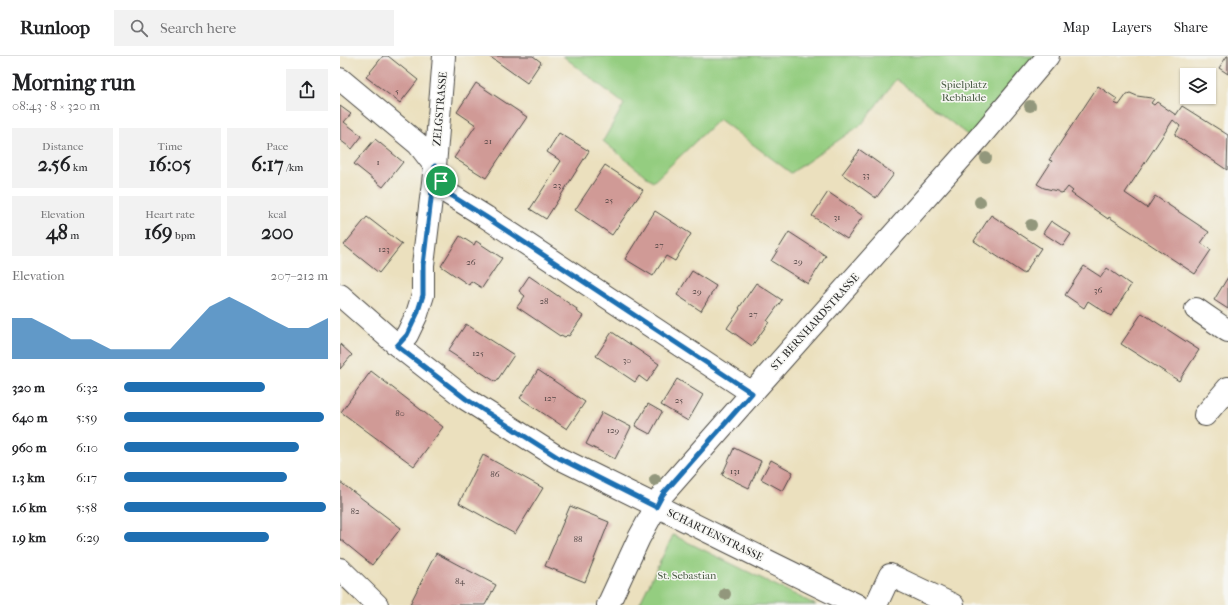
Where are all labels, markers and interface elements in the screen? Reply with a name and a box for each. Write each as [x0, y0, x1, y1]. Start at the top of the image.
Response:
search box [114, 10, 394, 46]
text: Runloop [20, 17, 90, 39]
icon: search [128, 17, 150, 39]
text: Search here [160, 19, 236, 37]
text: Map [1063, 19, 1090, 36]
text: Layers [1112, 19, 1152, 36]
text: Share [1174, 19, 1208, 36]
map controls [1180, 68, 1216, 104]
button: layers [1180, 68, 1216, 104]
button: share [286, 69, 328, 111]
text: Morning run [12, 70, 135, 96]
street label: ZELGSTRASSE [430, 71, 450, 147]
park label: Spielplatz Rebhalde [941, 78, 987, 104]
house number: 5 [395, 86, 399, 96]
text: 08:43 · 8 × 320 m [12, 98, 100, 113]
house number: 21 [484, 136, 492, 146]
text: Distance [42, 140, 83, 153]
text: Time [157, 140, 182, 153]
text: Pace [266, 140, 288, 153]
text: 2.56 [38, 153, 70, 176]
text: 16:05 [149, 153, 191, 176]
text: 6:17 [251, 153, 284, 176]
house number: 1 [376, 157, 380, 167]
text: km [70, 161, 88, 174]
text: /km [284, 161, 303, 174]
pin [424, 164, 458, 198]
icon: arrive [430, 170, 452, 192]
house number: 33 [862, 170, 870, 180]
house number: 23 [553, 180, 561, 190]
house number: 25 [605, 195, 613, 205]
text: Elevation [40, 208, 85, 221]
text: Heart rate [145, 208, 195, 221]
text: kcal [268, 208, 287, 221]
house number: 31 [834, 212, 840, 222]
text: 48 [46, 221, 68, 244]
text: 169 [144, 221, 173, 244]
text: 200 [261, 221, 294, 244]
text: m [68, 229, 79, 242]
text: bpm [173, 229, 196, 242]
house number: 27 [655, 240, 664, 250]
house number: 123 [378, 244, 390, 254]
house number: 29 [793, 256, 803, 266]
house number: 26 [466, 257, 476, 267]
text: Elevation [12, 268, 65, 283]
text: 207–212 m [271, 268, 328, 283]
street label: ST. BERNHARDSTRASSE [768, 271, 862, 373]
house number: 36 [1094, 285, 1102, 295]
house number: 29 [692, 286, 702, 296]
house number: 28 [539, 296, 549, 306]
house number: 27 [749, 309, 758, 319]
house number: 125 [472, 348, 484, 358]
house number: 30 [623, 355, 631, 365]
text: 320 m [12, 380, 45, 395]
text: 6:32 [76, 380, 98, 395]
house number: 127 [544, 393, 557, 403]
house number: 25 [675, 395, 683, 405]
house number: 80 [395, 408, 405, 418]
text: 640 m [12, 410, 47, 425]
text: 5:59 [76, 410, 97, 425]
house number: 129 [607, 425, 620, 435]
text: 960 m [12, 440, 47, 455]
text: 6:10 [76, 440, 98, 455]
house number: 131 [730, 466, 740, 476]
house number: 86 [490, 469, 500, 479]
text: 1.3 km [12, 470, 45, 485]
text: 6:17 [76, 470, 97, 485]
text: 1.6 km [12, 500, 46, 515]
text: 5:58 [76, 500, 97, 515]
house number: 82 [350, 506, 360, 516]
street label: SCHARTENSTRASSE [665, 506, 765, 564]
text: 1.9 km [12, 530, 46, 545]
text: 6:29 [76, 530, 100, 545]
house number: 88 [573, 534, 583, 544]
park label: St. Sebastian [658, 569, 717, 582]
house number: 84 [455, 576, 466, 586]

